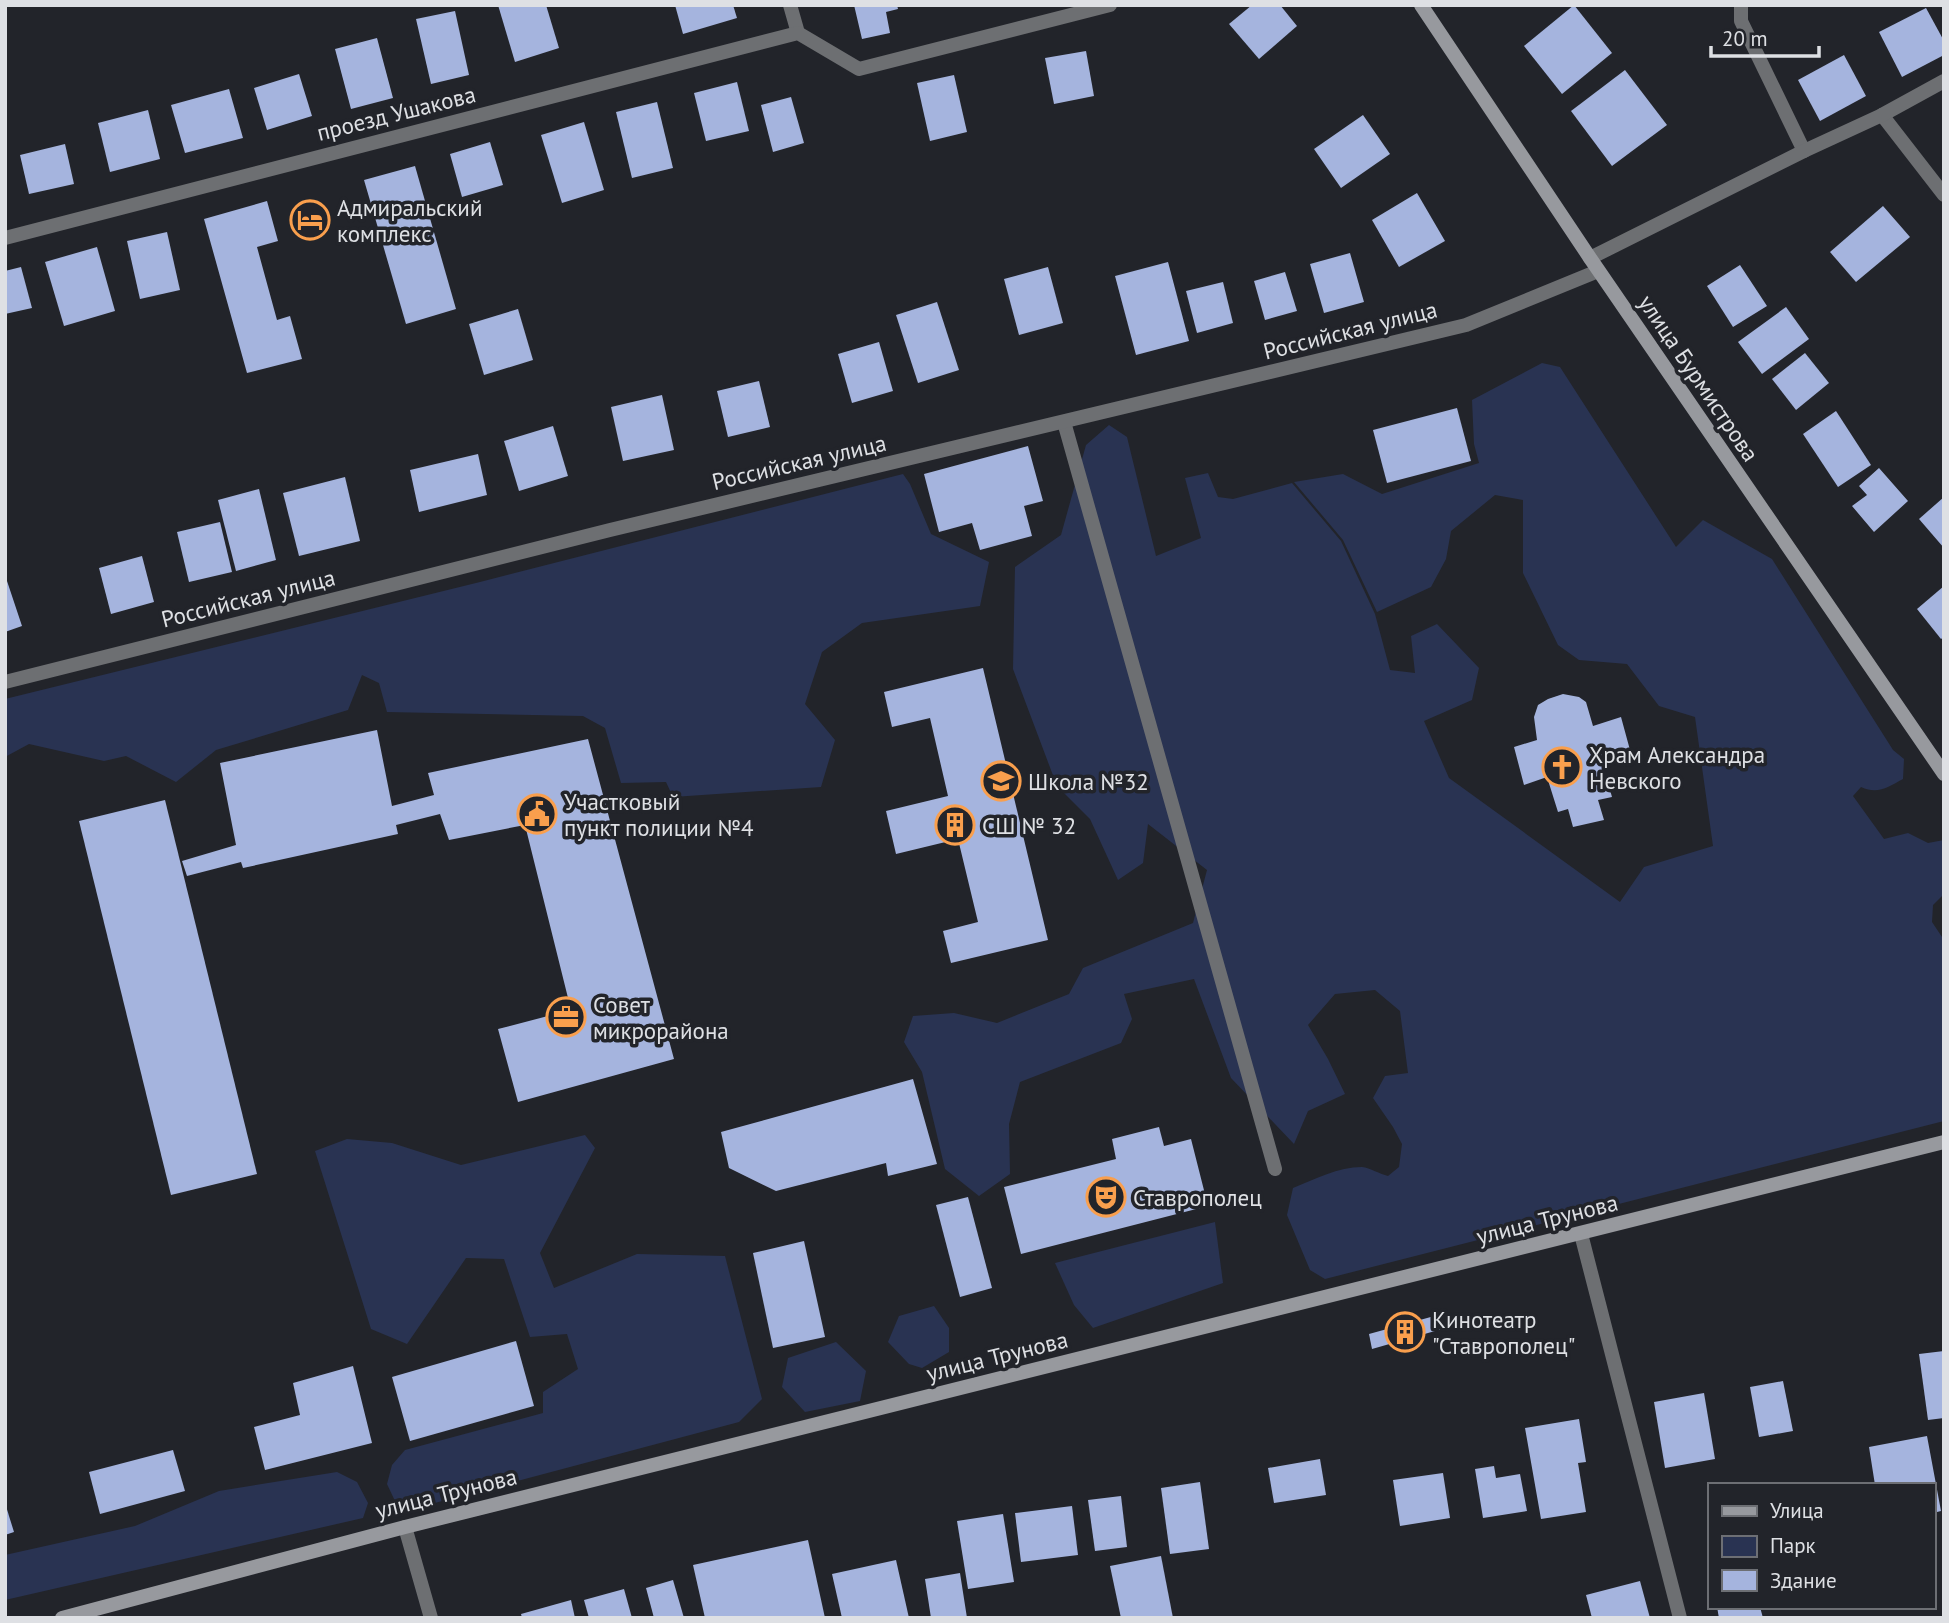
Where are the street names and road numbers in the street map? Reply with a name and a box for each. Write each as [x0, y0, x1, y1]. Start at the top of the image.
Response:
street label: проезд Ушакова [314, 79, 478, 147]
street label: улица Бурмистрова [1633, 289, 1765, 467]
street label: Российская улица [1260, 294, 1440, 366]
street label: Российская улица [709, 428, 889, 496]
street label: Российская улица [158, 562, 338, 634]
street label: улица Трунова [1473, 1187, 1621, 1251]
street label: улица Трунова [923, 1324, 1071, 1388]
street label: улица Трунова [372, 1461, 520, 1525]

